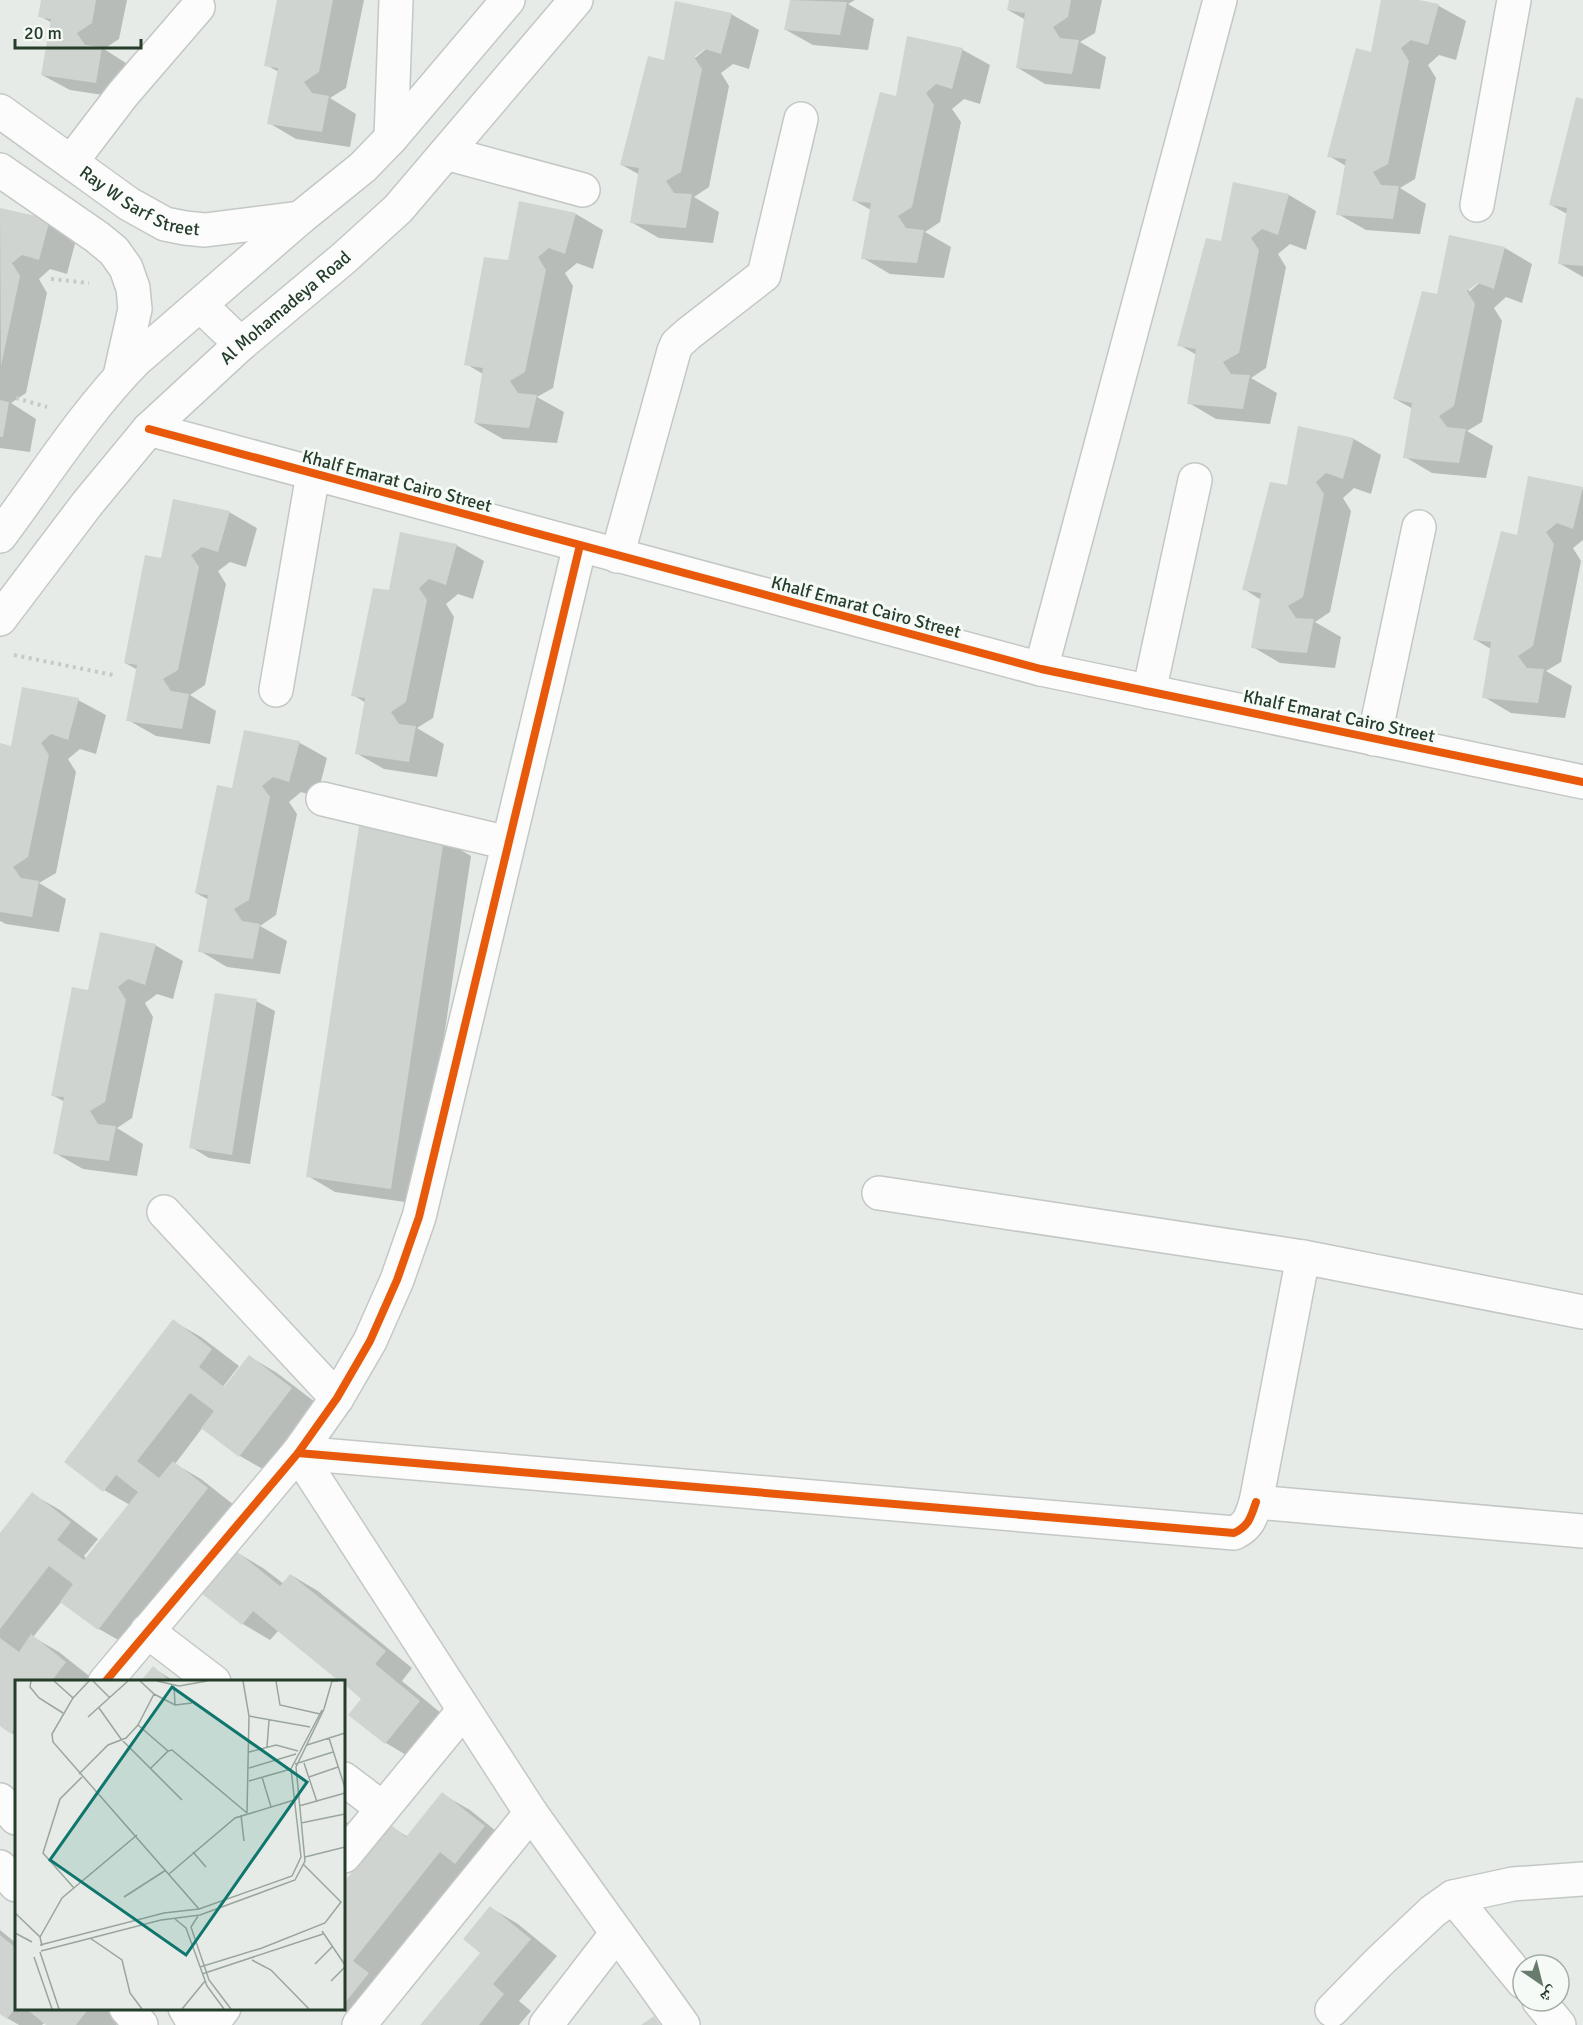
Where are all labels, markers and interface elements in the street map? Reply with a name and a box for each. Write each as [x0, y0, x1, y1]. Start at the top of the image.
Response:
scale bar [15, 12, 141, 50]
text: 20 m [24, 22, 62, 44]
street label: Ray W Sarf Street [75, 161, 201, 240]
street label: Al Mohamadeya Road [215, 246, 355, 369]
street label: Khalf Emarat Cairo Street [300, 445, 494, 517]
street label: Khalf Emarat Cairo Street [769, 571, 963, 643]
street label: Khalf Emarat Cairo Street [1241, 685, 1437, 747]
inset map [15, 1680, 345, 2010]
north arrow [1511, 1953, 1571, 2013]
text: ش [1536, 1981, 1562, 2008]

